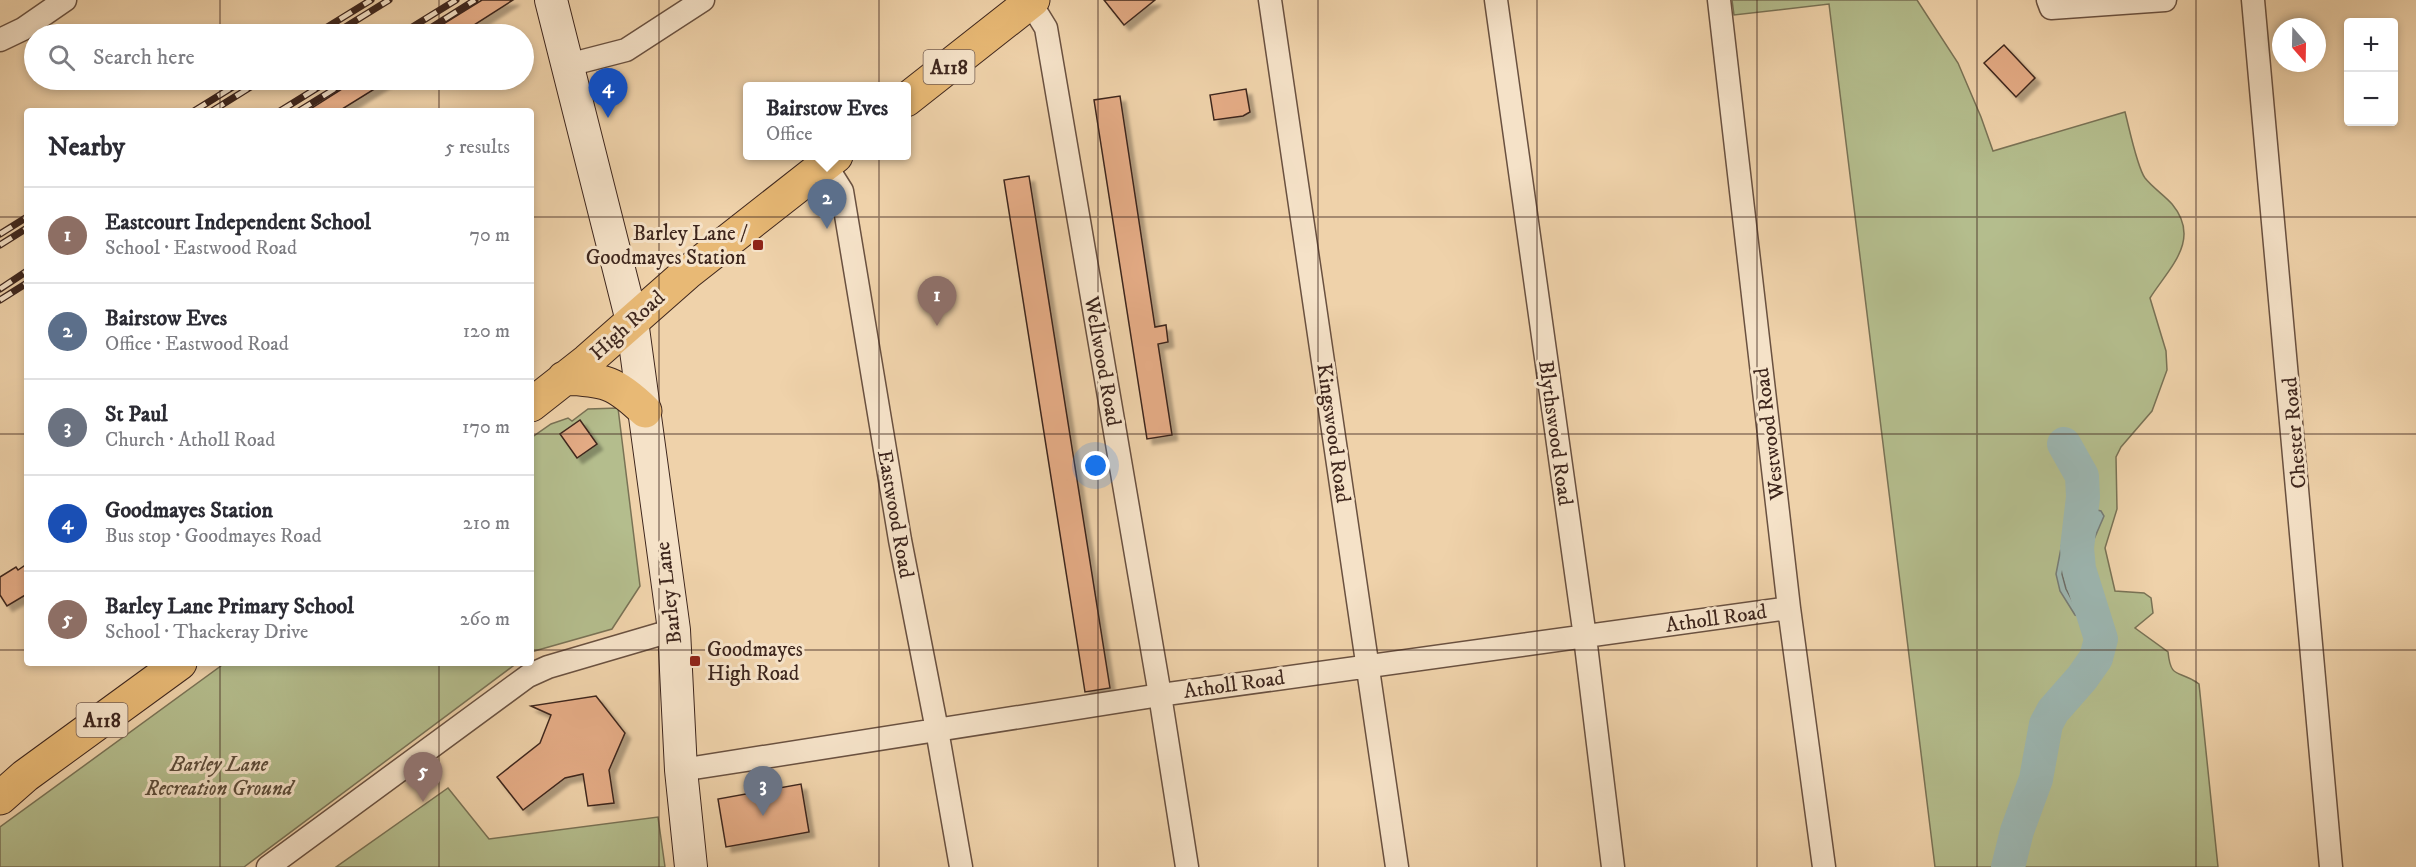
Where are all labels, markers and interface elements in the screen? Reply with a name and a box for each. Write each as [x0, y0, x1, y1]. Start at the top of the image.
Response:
north arrow [2272, 18, 2326, 72]
map controls [2344, 18, 2398, 126]
button: + [2344, 18, 2398, 72]
search box [24, 24, 534, 90]
icon: search [45, 41, 78, 74]
text: Search here [93, 44, 195, 71]
road number: A118 [924, 50, 974, 84]
pin: 4 [588, 68, 628, 118]
button: − [2344, 72, 2398, 126]
popup [743, 82, 911, 160]
text: Bairstow Eves [766, 95, 888, 122]
text: Office [766, 122, 813, 147]
text: Nearby [48, 131, 125, 164]
text: 5 results [445, 135, 510, 160]
pin: 2 [808, 180, 846, 229]
text: Eastcourt Independent School [105, 209, 371, 236]
place label: Barley Lane / Goodmayes Station [586, 221, 748, 271]
text: 1 [64, 223, 71, 248]
text: 70 m [469, 223, 510, 248]
text: School · Eastwood Road [105, 236, 297, 261]
marker: Barley Lane / Goodmayes Station [751, 238, 765, 252]
pin: 1 [918, 276, 956, 326]
street label: High Road [585, 285, 671, 366]
street label: Wellwood Road [1078, 293, 1126, 429]
text: Bairstow Eves [105, 305, 227, 332]
text: 2 [63, 319, 72, 344]
text: 120 m [463, 319, 510, 344]
text: Office · Eastwood Road [105, 332, 289, 357]
street label: Blythswood Road [1532, 359, 1578, 508]
street label: Kingswood Road [1310, 362, 1356, 505]
street label: Westwood Road [1749, 366, 1791, 502]
street label: Chester Road [2277, 376, 2313, 490]
text: St Paul [105, 401, 168, 428]
text: 3 [64, 415, 71, 440]
text: 170 m [462, 415, 510, 440]
text: Church · Atholl Road [105, 428, 275, 453]
street label: Eastwood Road [871, 448, 919, 581]
your location [1081, 451, 1110, 480]
text: Goodmayes Station [105, 497, 273, 524]
text: 4 [62, 511, 73, 536]
text: 210 m [463, 511, 510, 536]
text: Bus stop · Goodmayes Road [105, 524, 322, 549]
street label: Barley Lane [650, 540, 688, 646]
text: Barley Lane Primary School [105, 593, 354, 620]
street label: Atholl Road [1664, 599, 1769, 639]
text: 5 [63, 607, 72, 632]
text: 260 m [460, 607, 510, 632]
text: School · Thackeray Drive [105, 620, 308, 645]
place label: Goodmayes High Road [707, 637, 803, 687]
marker: Goodmayes High Road [688, 654, 702, 668]
street label: Atholl Road [1182, 665, 1287, 705]
road number: A118 [76, 703, 128, 737]
park label: Barley Lane Recreation Ground [144, 752, 296, 802]
pin: 5 [404, 752, 442, 802]
pin: 3 [744, 766, 783, 816]

